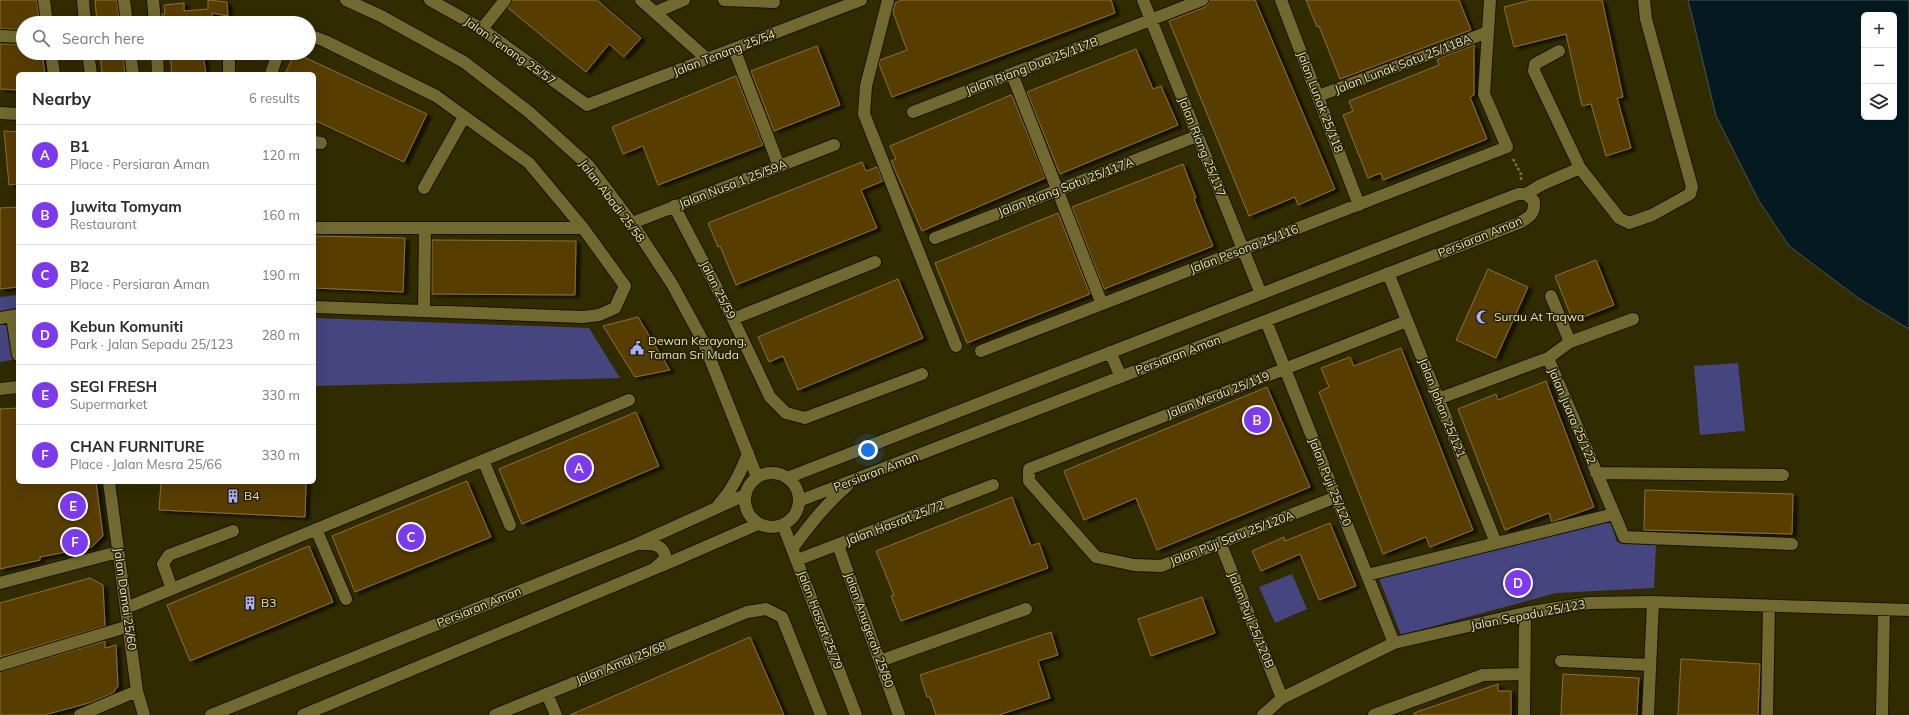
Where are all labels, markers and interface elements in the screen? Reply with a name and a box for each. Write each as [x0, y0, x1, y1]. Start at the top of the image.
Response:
map controls [1861, 12, 1897, 120]
button: + [1861, 12, 1897, 48]
street label: Jalan Tenang 25/57 [462, 13, 559, 88]
search box [16, 16, 316, 60]
street label: Jalan Tenang 25/54 [671, 26, 777, 79]
icon: search [30, 27, 52, 49]
text: Search here [62, 29, 144, 48]
street label: Jalan Lunak Satu 25/118A [1332, 30, 1474, 97]
street label: Jalan Riang Dua 25/117B [963, 33, 1100, 98]
button: − [1861, 48, 1897, 84]
street label: Jalan Lunak 25/118 [1294, 49, 1347, 155]
button: layers [1861, 84, 1897, 120]
text: Nearby [32, 88, 91, 109]
text: 6 results [249, 90, 300, 106]
street label: Jalan Riang 25/117 [1176, 95, 1229, 199]
text: B1 [70, 137, 89, 156]
text: A [40, 147, 50, 163]
text: 120 m [262, 147, 300, 163]
street label: Jalan Riang Satu 25/117A [996, 154, 1136, 219]
text: Place · Persiaran Aman [70, 156, 210, 172]
street label: Jalan Abadi 25/58 [576, 156, 648, 245]
street label: Jalan Nusa 1 25/59A [676, 156, 789, 211]
text: Juwita Tomyam [70, 197, 182, 216]
text: B [41, 207, 49, 223]
text: 160 m [262, 207, 300, 223]
street label: Persiaran Aman [1435, 213, 1524, 260]
text: Restaurant [70, 216, 137, 232]
street label: Jalan Pesona 25/116 [1187, 221, 1300, 276]
text: B2 [70, 257, 89, 276]
street label: Jalan 25/59 [697, 258, 740, 322]
text: C [41, 267, 49, 283]
text: 190 m [262, 267, 300, 283]
text: Place · Persiaran Aman [70, 276, 210, 292]
mosque icon: Surau At Taqwa [1475, 309, 1491, 325]
place label: Surau At Taqwa [1494, 309, 1584, 324]
text: Kebun Komuniti [70, 317, 183, 336]
text: D [40, 327, 50, 343]
text: 280 m [262, 327, 300, 343]
street label: Persiaran Aman [1133, 331, 1222, 378]
place label: Dewan Kerayong, Taman Sri Muda [648, 333, 747, 362]
text: Park · Jalan Sepadu 25/123 [70, 336, 233, 352]
public building icon: Dewan Kerayong, Taman Sri Muda [629, 340, 645, 356]
street label: Jalan Johan 25/121 [1416, 356, 1469, 460]
street label: Jalan Juara 25/122 [1545, 365, 1600, 466]
street label: Jalan Merdu 25/119 [1164, 368, 1271, 421]
text: SEGI FRESH [70, 377, 157, 396]
text: E [41, 387, 49, 403]
text: 330 m [262, 387, 300, 403]
text: Supermarket [70, 396, 147, 412]
pin: B [1244, 405, 1270, 435]
street label: Jalan Puji 25/120 [1306, 435, 1355, 528]
text: CHAN FURNITURE [70, 437, 204, 456]
your location [858, 440, 878, 460]
text: F [41, 447, 49, 463]
text: 330 m [262, 447, 300, 463]
street label: Persiaran Aman [831, 448, 920, 495]
pin: A [566, 453, 592, 483]
text: Place · Jalan Mesra 25/66 [70, 456, 222, 472]
building icon: B4 [225, 488, 241, 504]
place label: B4 [244, 488, 259, 503]
pin: E [60, 491, 86, 521]
street label: Jalan Hasrat 25/72 [843, 497, 946, 548]
street label: Jalan Puji Satu 25/120A [1167, 507, 1296, 568]
pin: C [398, 522, 424, 552]
pin: F [62, 527, 88, 557]
street label: Jalan Damai 25/60 [111, 547, 140, 651]
street label: Jalan Hasrat 25/79 [795, 568, 846, 671]
pin: D [1505, 568, 1531, 598]
street label: Jalan Puji 25/120B [1225, 569, 1278, 670]
street label: Jalan Anugerah 25/80 [842, 570, 897, 690]
street label: Persiaran Aman [434, 583, 523, 630]
building icon: B3 [242, 595, 258, 611]
place label: B3 [261, 595, 276, 610]
street label: Jalan Sepadu 25/123 [1469, 596, 1587, 633]
street label: Jalan Amal 25/68 [573, 638, 668, 688]

